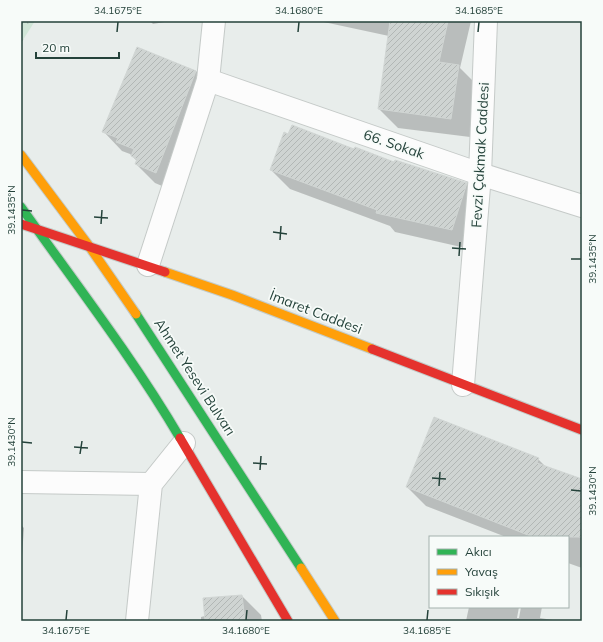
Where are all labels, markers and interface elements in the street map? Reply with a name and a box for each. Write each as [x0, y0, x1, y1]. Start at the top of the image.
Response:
text: 34.1675°E [94, 4, 142, 17]
text: 34.1680°E [275, 4, 323, 17]
text: 34.1685°E [455, 4, 503, 17]
scale bar [36, 34, 119, 60]
text: 20 m [42, 40, 70, 55]
street label: Fevzi Çakmak Caddesi [467, 82, 493, 228]
street label: 66. Sokak [361, 125, 428, 163]
text: 39.1435°N [5, 185, 18, 235]
text: 39.1435°N [586, 234, 599, 284]
street label: İmaret Caddesi [267, 286, 365, 338]
street label: Ahmet Yesevi Bulvarı [150, 315, 240, 439]
text: 39.1430°N [5, 417, 18, 467]
text: 39.1430°N [586, 466, 599, 516]
legend [429, 536, 569, 608]
text: Akıcı [465, 544, 492, 559]
text: Yavaş [464, 564, 498, 579]
text: Sıkışık [465, 584, 500, 599]
text: 34.1675°E [42, 624, 90, 637]
text: 34.1680°E [222, 624, 270, 637]
text: 34.1685°E [403, 624, 451, 637]

